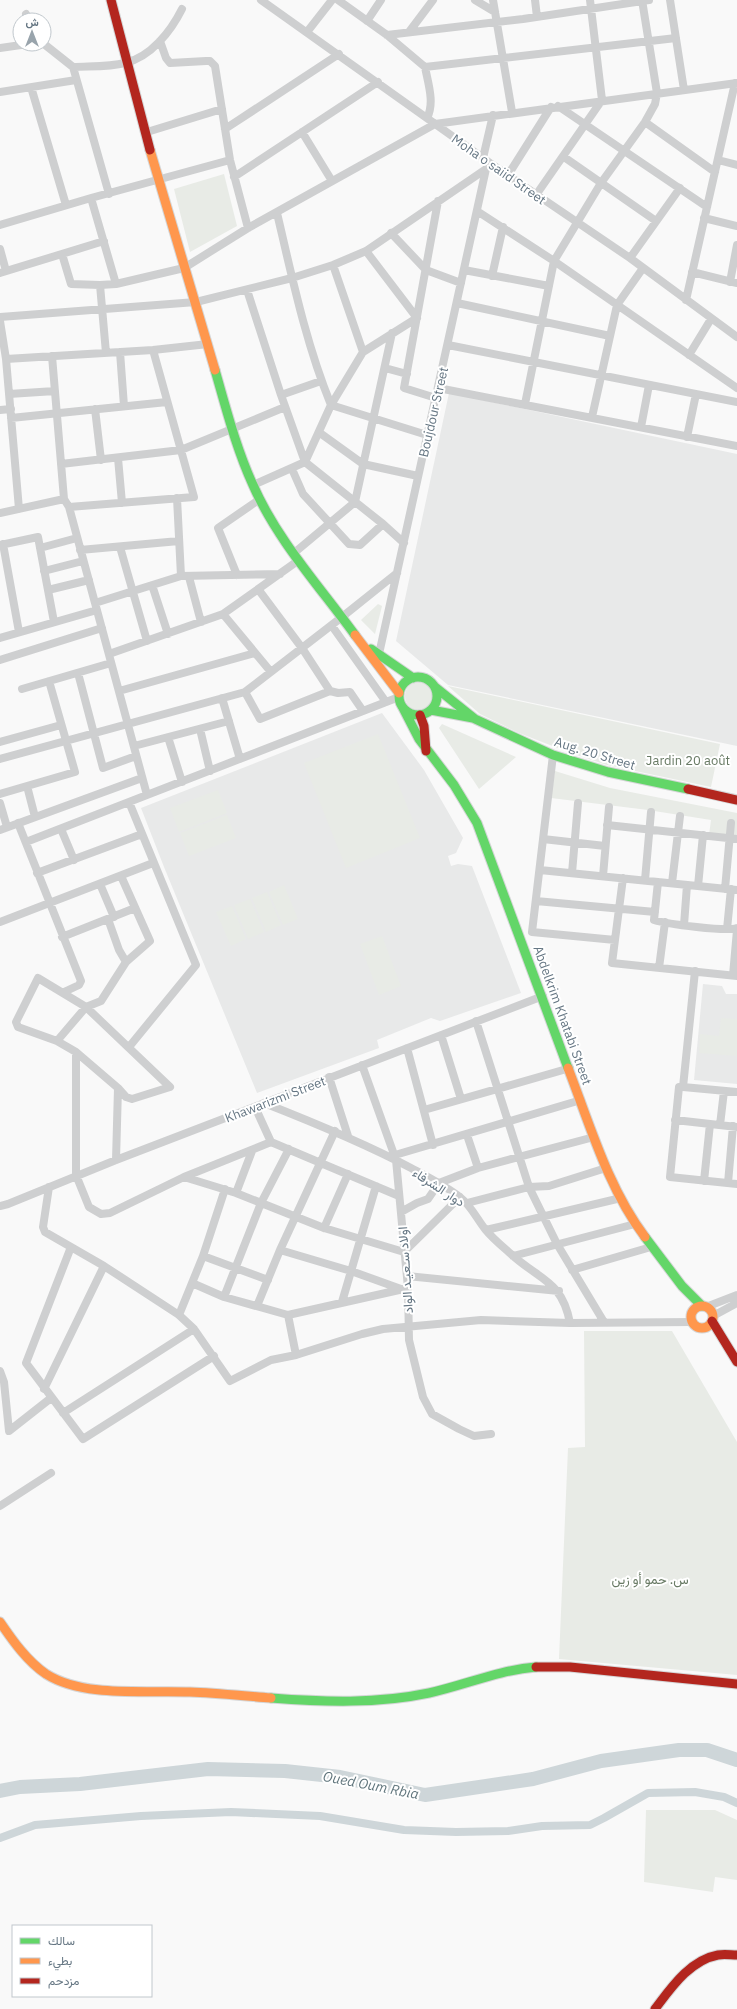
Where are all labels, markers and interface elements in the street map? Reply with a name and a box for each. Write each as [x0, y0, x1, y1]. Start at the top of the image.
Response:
north arrow [12, 12, 52, 52]
text: ش [25, 15, 39, 29]
street label: Moha o saiid Street [448, 130, 549, 208]
street label: Boujdour Street [415, 365, 452, 459]
street label: Aug. 20 Street [552, 733, 637, 774]
park label: Jardin 20 août [646, 752, 730, 769]
street label: Abdelkrim Khatabi Street [529, 943, 596, 1087]
street label: Khawarizmi Street [222, 1072, 328, 1127]
street label: دوار الشرفاء [409, 1164, 468, 1211]
street label: اولاد سـعيـد الواد [394, 1226, 417, 1314]
park label: س. حمو أو زين [611, 1571, 689, 1588]
water label: Oued Oum Rbia [322, 1767, 420, 1803]
legend [12, 1925, 152, 1997]
text: سالك [48, 1933, 75, 1948]
text: بطيء [48, 1953, 72, 1971]
text: مزدحم [48, 1973, 79, 1989]

